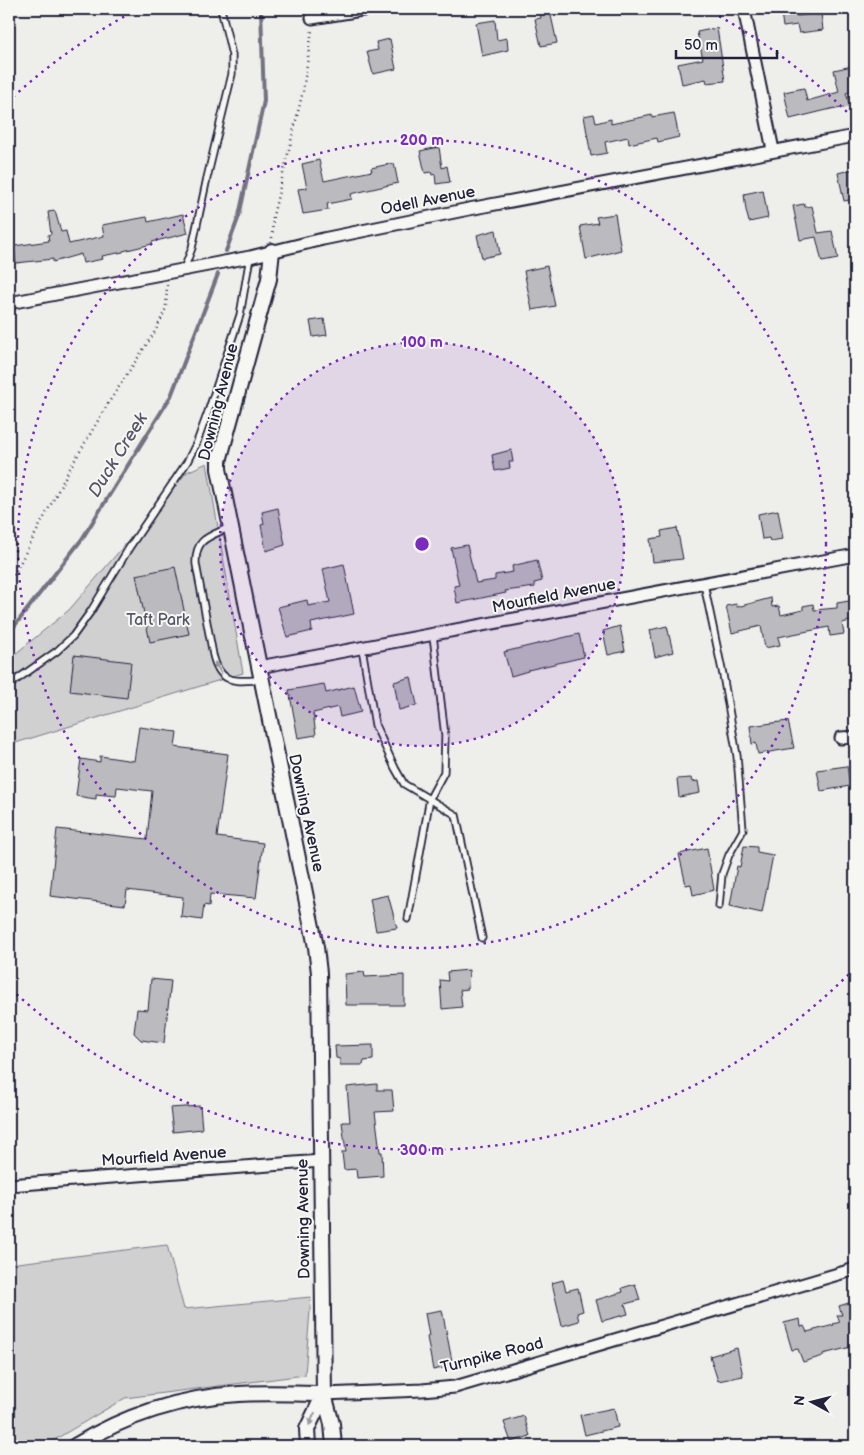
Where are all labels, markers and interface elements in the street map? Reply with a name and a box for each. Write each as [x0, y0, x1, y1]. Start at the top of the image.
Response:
scale bar [676, 28, 778, 60]
text: 50 m [684, 36, 718, 55]
text: 200 m [400, 131, 444, 150]
street label: Odell Avenue [379, 182, 477, 219]
text: 100 m [401, 333, 443, 352]
street label: Downing Avenue [195, 341, 243, 463]
water label: Duck Creek [84, 408, 153, 501]
centre of rings [413, 535, 431, 553]
street label: Mourfield Avenue [491, 575, 618, 617]
park label: Taft Park [126, 611, 190, 630]
one-way arrow [214, 661, 222, 676]
street label: Downing Avenue [284, 752, 328, 874]
text: 300 m [400, 1141, 444, 1160]
street label: Mourfield Avenue [101, 1143, 228, 1171]
street label: Downing Avenue [293, 1158, 315, 1279]
street label: Turnpike Road [439, 1334, 545, 1378]
north arrow [786, 1378, 836, 1428]
text: N [791, 1394, 809, 1407]
one-way arrow [307, 1412, 315, 1426]

